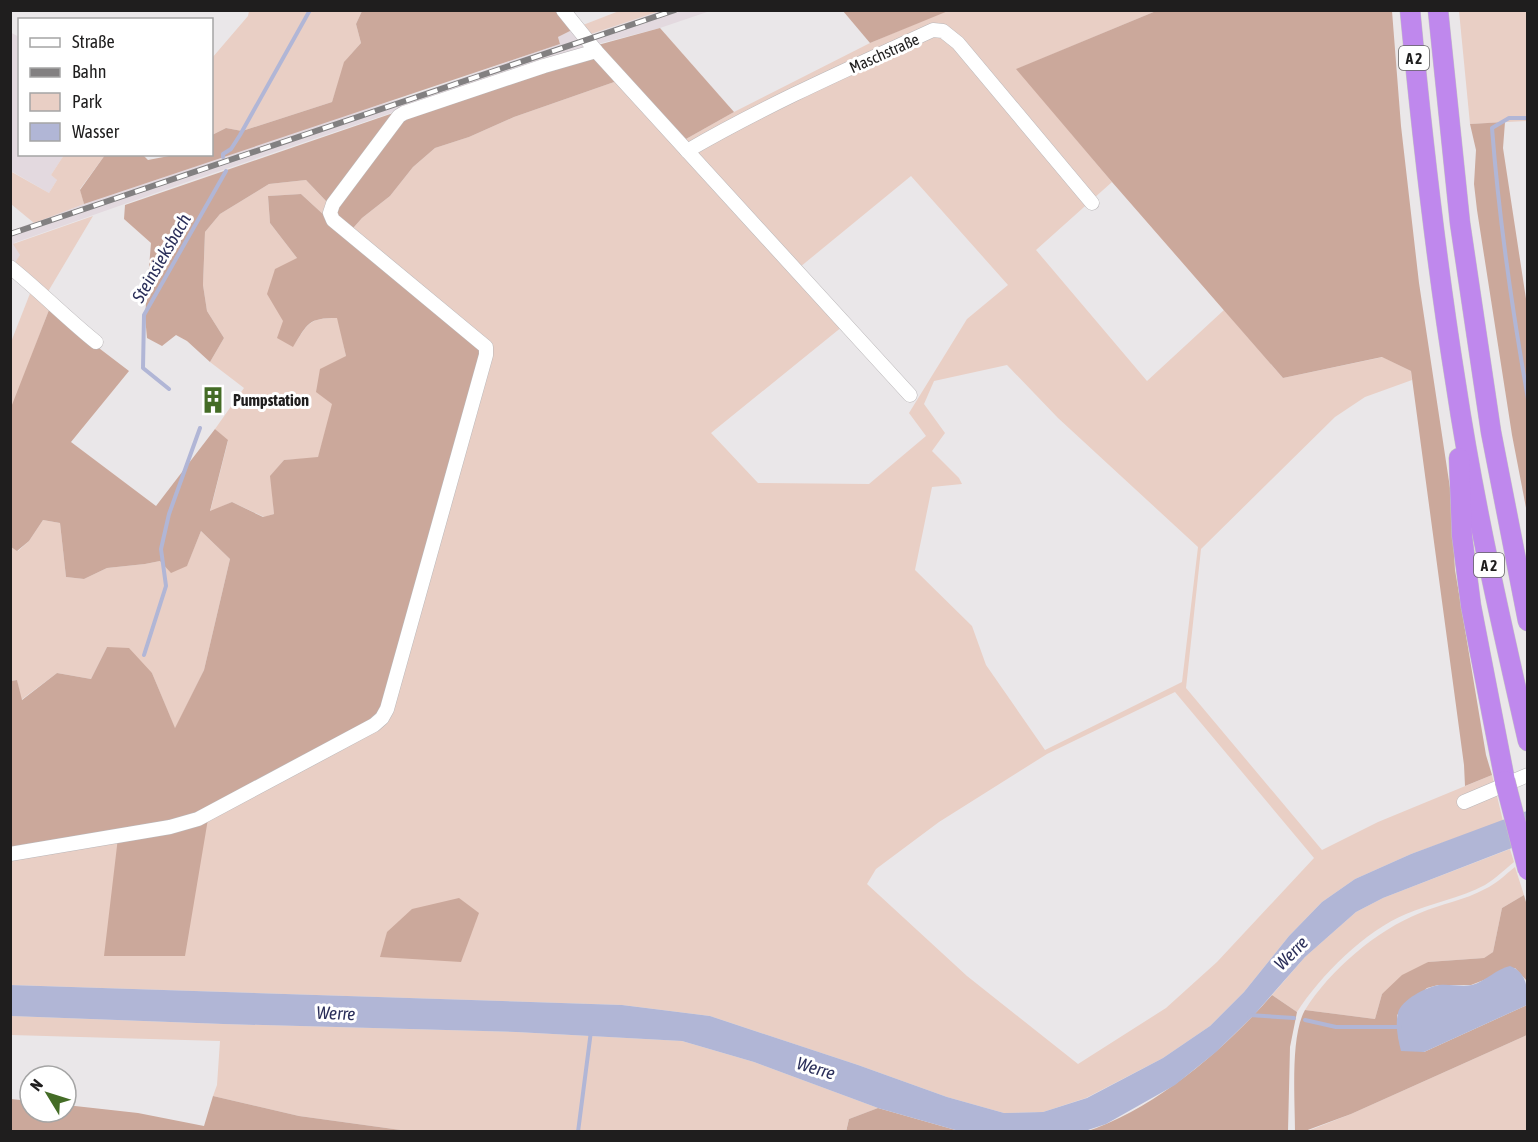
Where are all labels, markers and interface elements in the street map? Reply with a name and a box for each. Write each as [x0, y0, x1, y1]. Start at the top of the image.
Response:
legend [18, 18, 213, 156]
street label: Maschstraße [846, 30, 922, 76]
text: Straße [72, 31, 115, 52]
road number: A 2 [1399, 46, 1429, 70]
text: Bahn [72, 61, 106, 82]
text: Park [72, 91, 102, 112]
text: Wasser [72, 121, 120, 142]
water label: Steinsieksbach [127, 210, 195, 307]
building icon: Pumpstation [198, 385, 228, 415]
place label: Pumpstation [233, 391, 309, 409]
road number: A 2 [1474, 553, 1504, 577]
water label: Werre [1270, 932, 1312, 974]
water label: Werre [316, 1002, 356, 1024]
water label: Werre [794, 1052, 838, 1084]
north arrow [18, 1064, 78, 1124]
text: N [26, 1075, 46, 1094]

